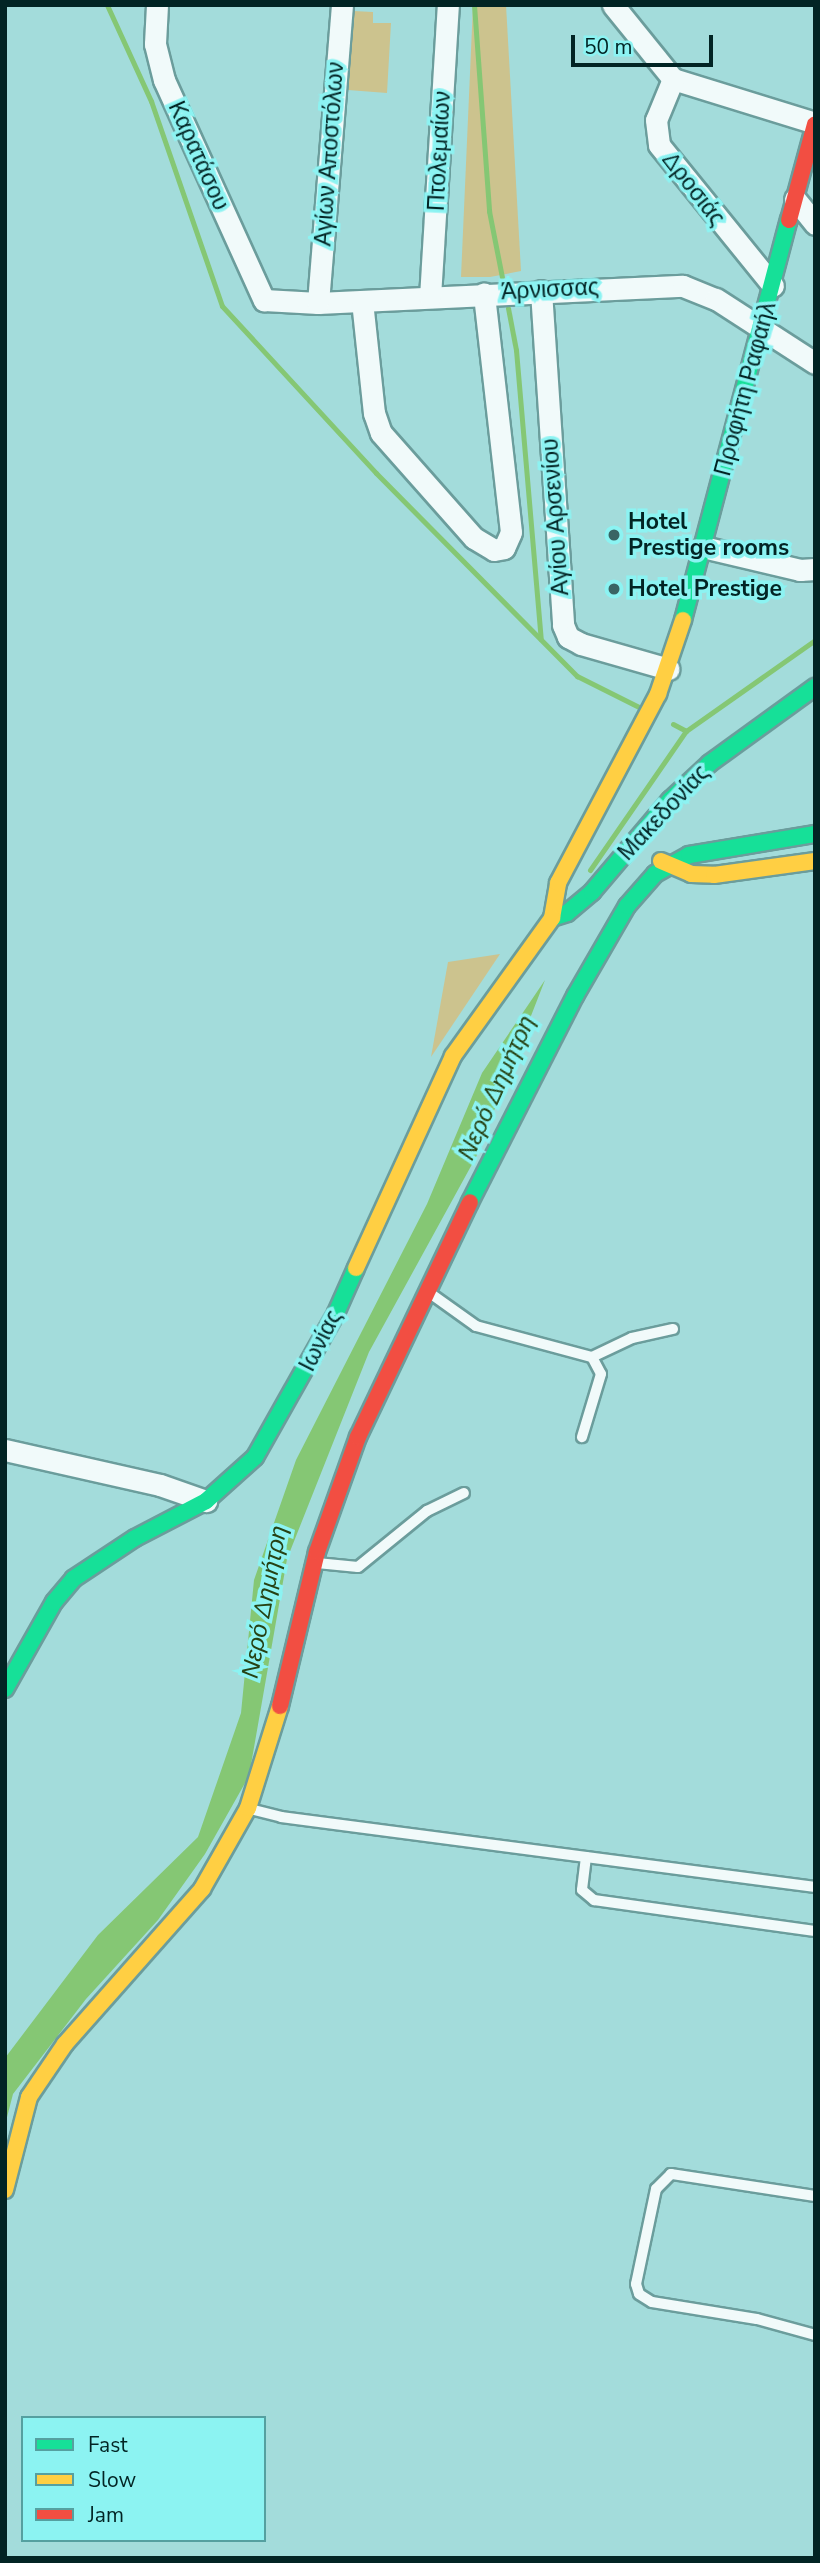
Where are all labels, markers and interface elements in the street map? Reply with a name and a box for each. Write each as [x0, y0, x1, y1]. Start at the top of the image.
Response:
scale bar [575, 21, 717, 65]
text: 50 m [584, 33, 633, 61]
street label: Αγίων Αποστόλων [310, 61, 350, 247]
street label: Πτολεμαίων [423, 90, 457, 212]
street label: Καρατάσου [162, 97, 234, 215]
street label: Δροσιάς [656, 146, 730, 232]
street label: Άρνισσας [500, 274, 600, 306]
street label: Προφήτη Ραφαήλ [709, 299, 783, 479]
street label: Αγίου Αρσενίου [537, 437, 575, 597]
place label: Hotel Prestige rooms [628, 508, 789, 562]
marker: Hotel Prestige rooms [606, 527, 622, 543]
place label: Hotel Prestige [628, 575, 782, 603]
marker: Hotel Prestige [606, 581, 622, 597]
street label: Μακεδονίας [613, 759, 715, 867]
water label: Νερό Δημήτρη [452, 1011, 542, 1165]
street label: Ιωνίας [294, 1306, 348, 1376]
water label: Νερό Δημήτρη [236, 1523, 294, 1681]
legend [21, 2416, 266, 2542]
text: Fast [88, 2431, 128, 2459]
text: Slow [88, 2466, 136, 2494]
text: Jam [88, 2501, 124, 2529]

